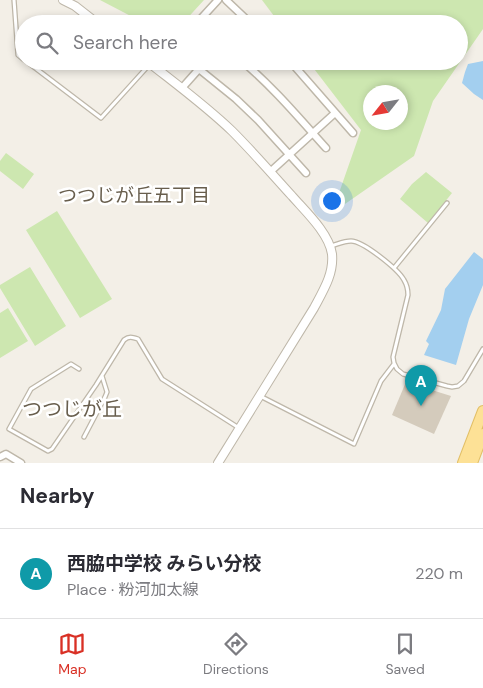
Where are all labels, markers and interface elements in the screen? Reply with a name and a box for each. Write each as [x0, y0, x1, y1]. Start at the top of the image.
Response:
search box [15, 15, 468, 70]
icon: search [33, 29, 61, 57]
text: Search here [73, 30, 178, 55]
north arrow [363, 85, 408, 130]
district label: つつじが丘五丁目 [58, 183, 210, 208]
your location [319, 188, 345, 214]
pin: A [405, 365, 437, 406]
district label: つつじが丘 [22, 396, 122, 422]
text: Nearby [20, 482, 94, 510]
text: 西脇中学校 みらい分校 [67, 551, 261, 576]
text: A [30, 563, 42, 584]
text: 220 m [415, 563, 463, 584]
text: Place · 粉河加太線 [67, 579, 198, 600]
tab: Map [58, 630, 86, 678]
tab: Directions [203, 630, 269, 678]
tab: Saved [385, 630, 425, 678]

